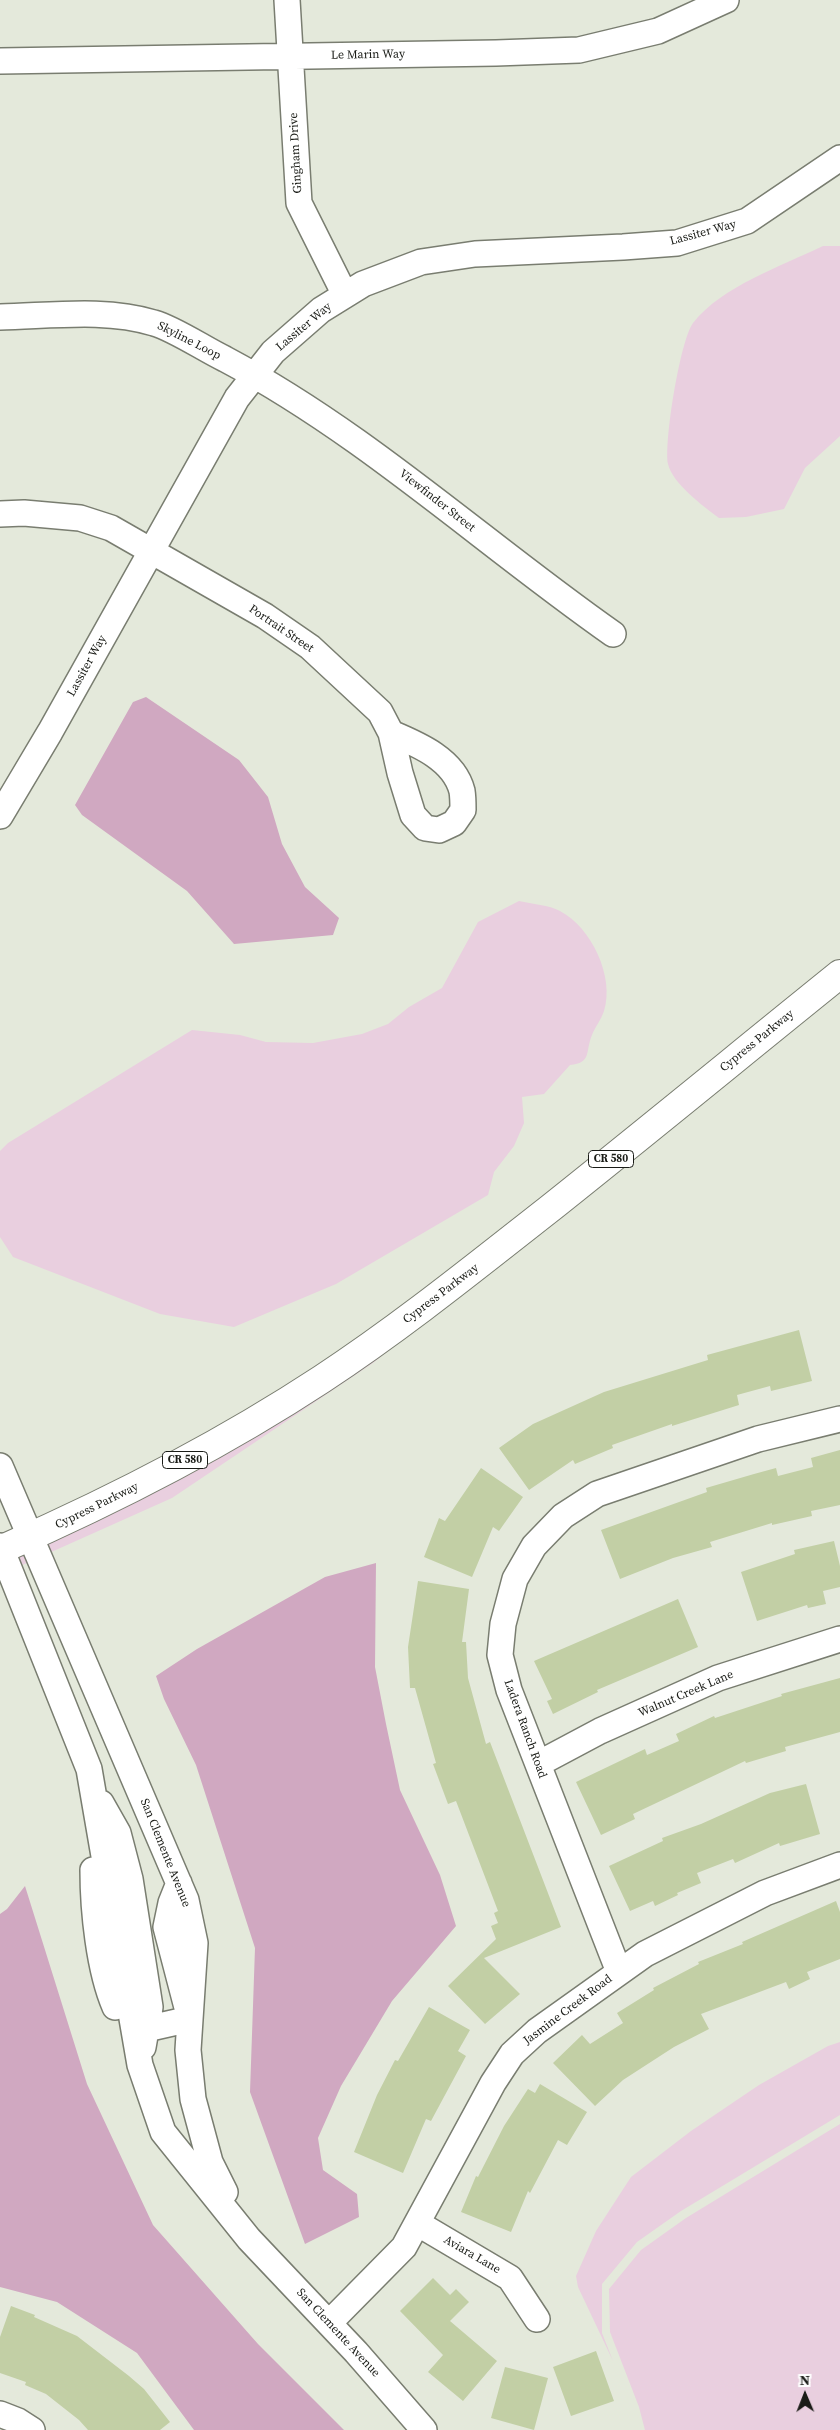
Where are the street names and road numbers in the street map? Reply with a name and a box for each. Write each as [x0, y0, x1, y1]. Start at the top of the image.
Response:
street label: Le Marin Way [331, 47, 405, 63]
street label: Gingham Drive [287, 112, 305, 194]
street label: Lassiter Way [668, 217, 738, 249]
street label: Lassiter Way [273, 300, 335, 354]
street label: Skyline Loop [155, 319, 223, 363]
street label: Viewfinder Street [396, 467, 478, 535]
street label: Portrait Street [246, 602, 316, 656]
street label: Lassiter Way [64, 633, 110, 699]
street label: Cypress Parkway [717, 1007, 797, 1075]
road number: CR 580 [588, 1150, 634, 1168]
street label: Cypress Parkway [400, 1261, 482, 1327]
road number: CR 580 [162, 1452, 208, 1468]
street label: Cypress Parkway [53, 1480, 141, 1532]
street label: Walnut Creek Lane [636, 1667, 736, 1721]
street label: Ladera Ranch Road [500, 1678, 550, 1780]
street label: San Clemente Avenue [137, 1797, 193, 1909]
street label: Jasmine Creek Road [521, 1972, 615, 2048]
street label: Aviara Lane [441, 2233, 503, 2277]
street label: San Clemente Avenue [293, 2286, 383, 2380]

